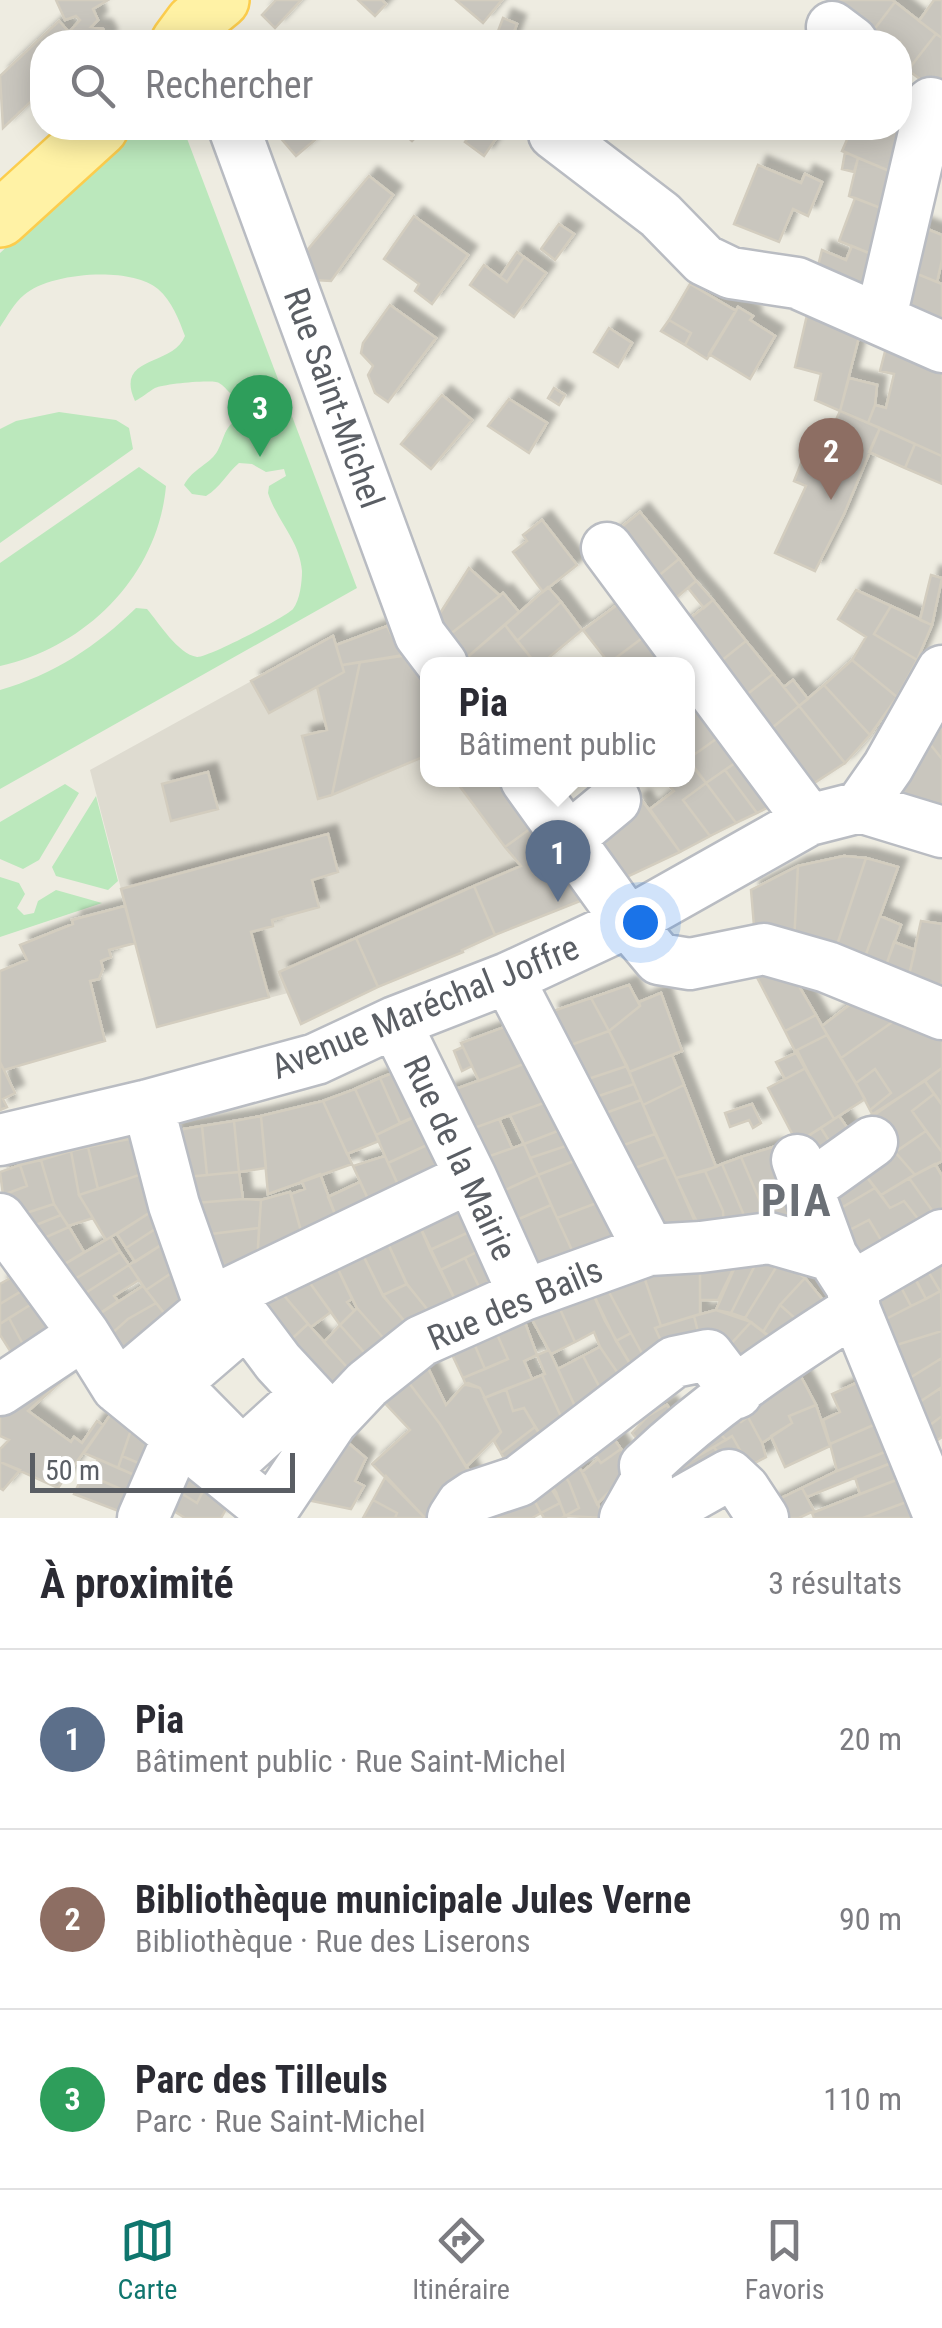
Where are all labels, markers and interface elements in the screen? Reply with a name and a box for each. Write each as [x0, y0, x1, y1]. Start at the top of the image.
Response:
search box [30, 30, 912, 140]
icon: search [65, 58, 120, 113]
text: Rechercher [145, 63, 313, 107]
street label: Rue Saint-Michel [275, 283, 392, 514]
pin: 3 [228, 374, 292, 457]
pin: 2 [798, 418, 864, 500]
popup [420, 657, 695, 787]
text: Pia [459, 681, 508, 725]
text: Bâtiment public [459, 725, 656, 763]
pin: 1 [526, 820, 590, 902]
your location [615, 897, 666, 948]
street label: Avenue Maréchal Joffre [265, 927, 585, 1088]
street label: Rue de la Mairie [394, 1049, 525, 1267]
district label: PIA [761, 1174, 833, 1227]
street label: Rue des Bails [422, 1249, 609, 1360]
scale bar [30, 1448, 295, 1492]
text: 50 m [45, 1454, 100, 1487]
text: À proximité [40, 1559, 233, 1608]
text: 3 résultats [768, 1564, 902, 1602]
text: Pia [135, 1698, 184, 1742]
text: 1 [64, 1720, 81, 1758]
text: 20 m [839, 1720, 902, 1758]
text: Bâtiment public · Rue Saint-Michel [135, 1742, 566, 1780]
text: Bibliothèque municipale Jules Verne [135, 1878, 691, 1922]
text: 2 [64, 1900, 81, 1938]
text: 90 m [839, 1900, 902, 1938]
text: Bibliothèque · Rue des Liserons [135, 1922, 531, 1960]
text: Parc des Tilleuls [135, 2058, 388, 2102]
text: 3 [64, 2080, 81, 2118]
text: 110 m [823, 2080, 902, 2118]
text: Parc · Rue Saint-Michel [135, 2102, 426, 2140]
tab: Carte [117, 2213, 177, 2306]
tab: Itinéraire [412, 2213, 510, 2306]
tab: Favoris [745, 2213, 825, 2306]

